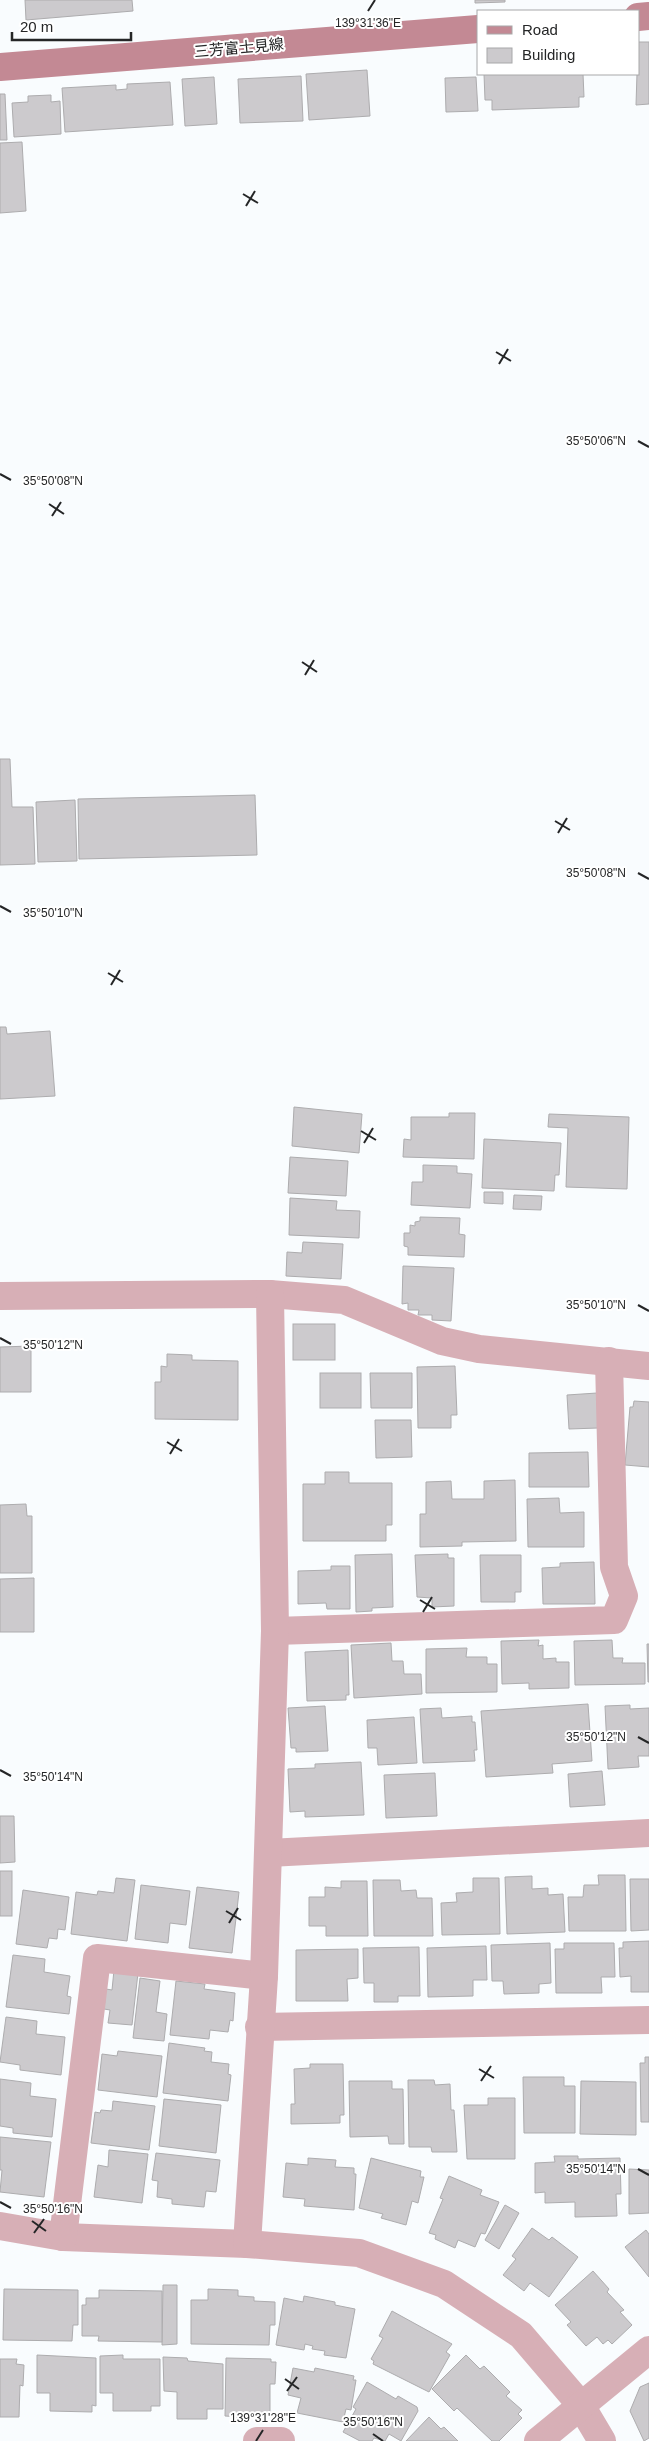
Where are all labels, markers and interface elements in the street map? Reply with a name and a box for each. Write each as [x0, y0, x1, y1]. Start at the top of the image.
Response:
scale bar [12, 10, 131, 42]
legend [477, 10, 639, 75]
text: 139°31'36"E [335, 16, 401, 30]
text: 20 m [20, 18, 53, 35]
text: Road [522, 21, 558, 38]
street label: 三芳富士見線 [193, 35, 285, 60]
text: Building [522, 46, 575, 63]
text: 35°50'06"N [566, 434, 626, 448]
text: 35°50'08"N [23, 474, 83, 488]
text: 35°50'08"N [566, 866, 626, 880]
text: 35°50'10"N [23, 906, 83, 920]
text: 35°50'10"N [566, 1298, 626, 1312]
text: 35°50'12"N [23, 1338, 83, 1352]
text: 35°50'12"N [566, 1730, 626, 1744]
text: 35°50'14"N [23, 1770, 83, 1784]
text: 35°50'14"N [566, 2162, 626, 2176]
text: 35°50'16"N [23, 2202, 83, 2216]
text: 139°31'28"E [230, 2411, 296, 2425]
text: 35°50'16"N [343, 2415, 403, 2429]

